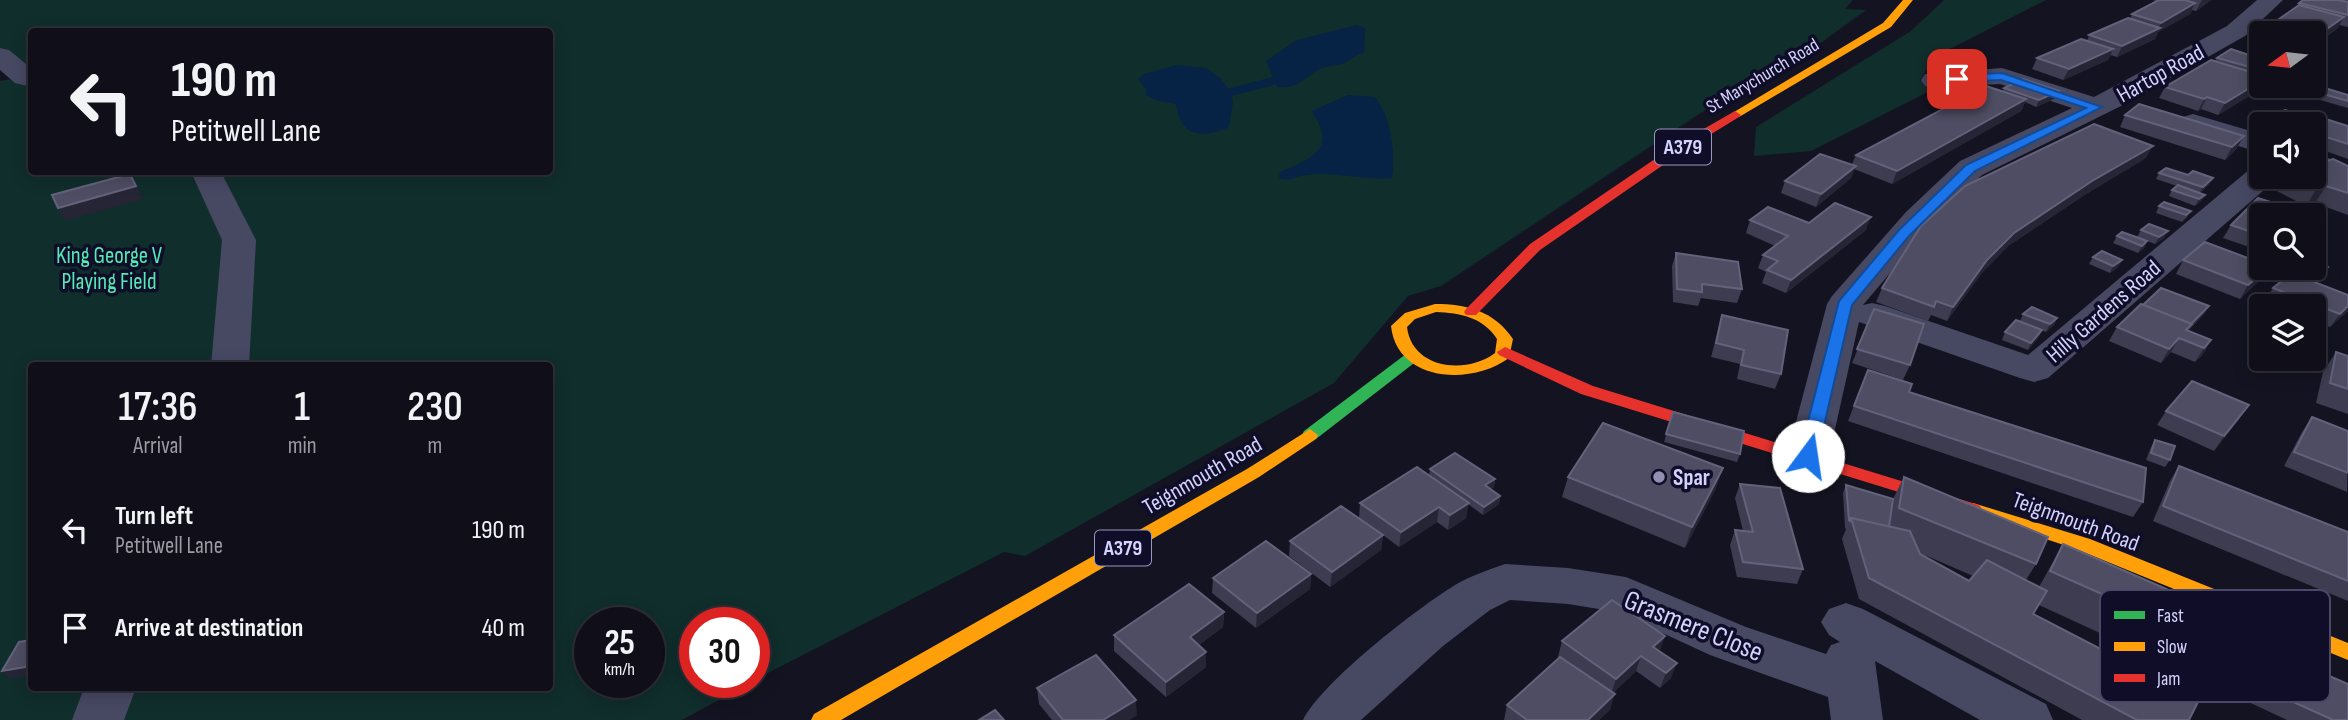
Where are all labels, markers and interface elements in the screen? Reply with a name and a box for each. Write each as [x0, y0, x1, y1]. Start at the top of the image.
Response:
north arrow [2249, 21, 2326, 98]
map controls [2249, 21, 2326, 371]
street label: St Marychurch Road [1702, 34, 1823, 119]
street label: Hartop Road [2112, 39, 2209, 109]
pin [1927, 49, 1987, 109]
text: 190 m [171, 52, 277, 111]
icon: left [56, 56, 147, 147]
icon: arrive [1938, 60, 1976, 98]
text: Petitwell Lane [171, 112, 321, 151]
button: sound [2249, 112, 2326, 189]
road number: A379 [1655, 130, 1711, 164]
button: search [2249, 203, 2326, 280]
park label: King George V Playing Field [56, 242, 163, 296]
street label: Hilly Gardens Road [2041, 254, 2167, 369]
button: layers [2249, 294, 2326, 371]
text: 17:36 [118, 382, 198, 433]
text: 1 [294, 382, 310, 433]
text: 230 [407, 382, 463, 433]
position arrow [1771, 419, 1845, 493]
street label: Teignmouth Road [1138, 430, 1267, 521]
text: Arrival [133, 432, 183, 460]
text: min [288, 432, 317, 460]
text: m [427, 432, 442, 460]
place label: Spar [1673, 464, 1710, 492]
marker: Spar [1651, 469, 1667, 485]
street label: Teignmouth Road [2008, 486, 2143, 558]
text: Turn left [115, 501, 193, 532]
icon: left [56, 511, 94, 549]
text: 190 m [472, 515, 525, 546]
road number: A379 [1095, 530, 1151, 566]
text: Petitwell Lane [115, 532, 223, 560]
street label: Grasmere Close [1619, 584, 1768, 669]
legend [2100, 590, 2330, 702]
text: Fast [2157, 605, 2184, 628]
speed limit sign: 30 [679, 607, 770, 698]
icon: arrive [56, 609, 94, 647]
text: Arrive at destination [115, 613, 303, 644]
text: 40 m [482, 613, 525, 644]
text: 25 [604, 622, 635, 665]
text: Slow [2157, 636, 2187, 659]
text: km/h [604, 659, 635, 680]
text: Jam [2156, 668, 2180, 691]

